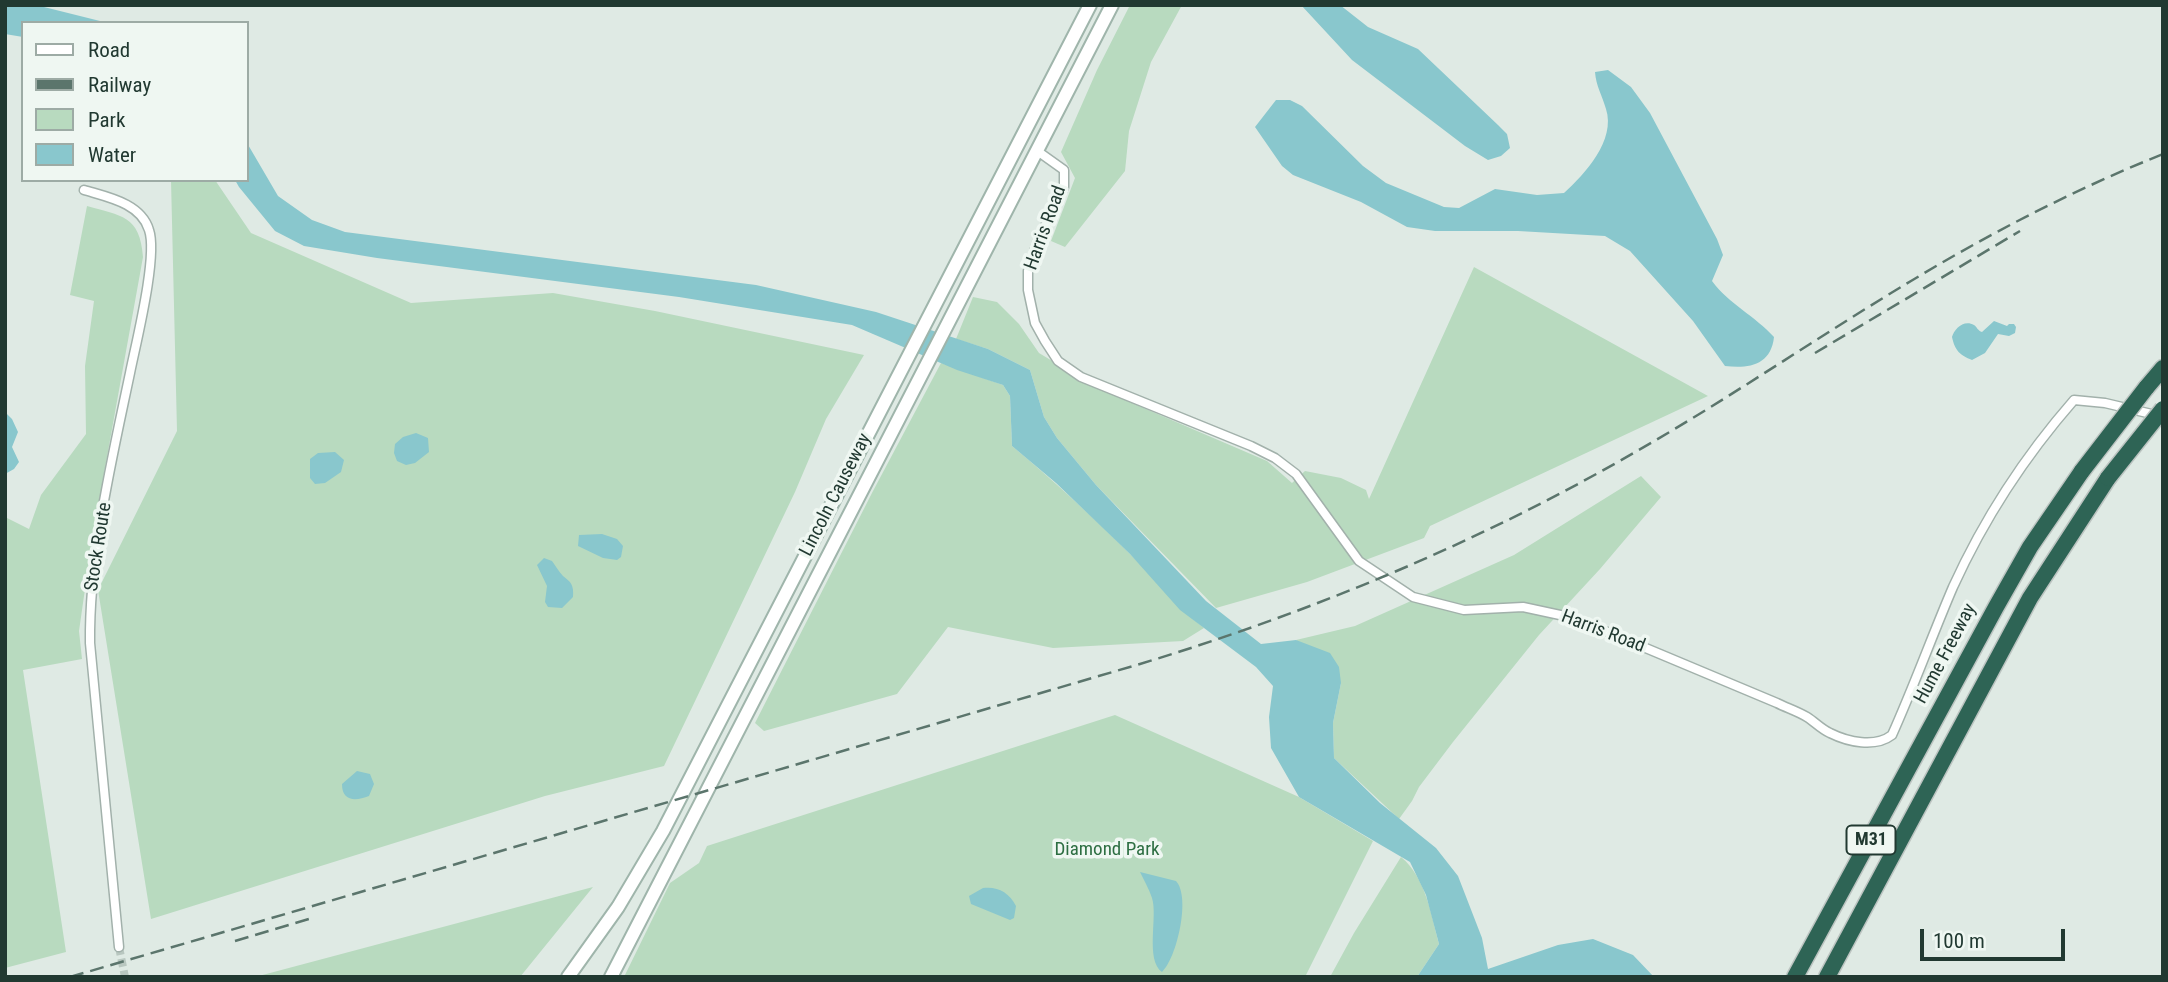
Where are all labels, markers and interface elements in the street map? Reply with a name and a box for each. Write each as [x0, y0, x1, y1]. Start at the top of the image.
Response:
legend [21, 21, 248, 182]
text: Road [88, 38, 130, 62]
text: Railway [88, 73, 151, 97]
text: Park [88, 108, 125, 132]
text: Water [88, 143, 136, 167]
street label: Harris Road [1020, 183, 1072, 273]
street label: Lincoln Causeway [795, 430, 877, 560]
street label: Stock Route [81, 501, 117, 593]
street label: Hume Freeway [1910, 600, 1982, 708]
street label: Harris Road [1558, 606, 1648, 658]
road number: M31 [1846, 826, 1896, 854]
park label: Diamond Park [1054, 839, 1160, 861]
scale bar [1923, 916, 2068, 960]
text: 100 m [1933, 929, 1985, 953]

